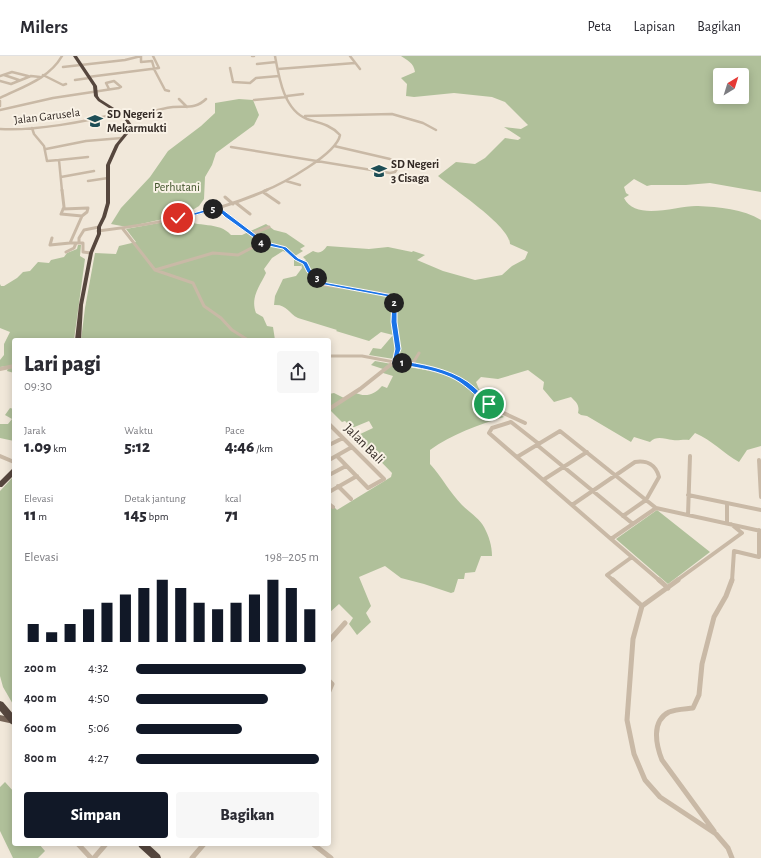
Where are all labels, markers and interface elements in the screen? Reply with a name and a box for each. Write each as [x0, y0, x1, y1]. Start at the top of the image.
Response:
text: Milers [20, 18, 68, 37]
text: Peta [588, 20, 612, 34]
text: Lapisan [634, 20, 675, 34]
text: Bagikan [697, 20, 741, 34]
north arrow [713, 68, 749, 104]
map controls [713, 68, 749, 104]
street label: Jalan Garusela [13, 106, 81, 126]
place label: SD Negeri 2 Mekarmukti [107, 108, 167, 134]
school or university icon: SD Negeri 2 Mekarmukti [86, 112, 104, 130]
place label: SD Negeri 3 Cisaga [391, 158, 439, 184]
school or university icon: SD Negeri 3 Cisaga [370, 162, 388, 180]
park label: Perhutani [154, 181, 200, 193]
pin: 5 [203, 199, 223, 219]
pin [161, 201, 195, 235]
text: 5 [211, 203, 215, 214]
icon: check [167, 207, 189, 229]
pin: 4 [251, 233, 271, 253]
text: 4 [258, 237, 264, 248]
pin: 3 [307, 268, 327, 288]
text: 3 [315, 272, 319, 283]
pin: 2 [384, 293, 404, 313]
text: 2 [391, 297, 397, 308]
button: share [277, 351, 319, 393]
text: Lari pagi [24, 353, 101, 375]
pin: 1 [392, 353, 412, 373]
text: 1 [400, 357, 404, 368]
text: 09:30 [24, 380, 52, 393]
pin [472, 387, 506, 421]
icon: arrive [478, 393, 500, 415]
street label: Jalan Bali [341, 421, 387, 467]
text: Jarak [24, 425, 46, 436]
text: Waktu [124, 425, 153, 436]
text: Pace [225, 425, 244, 436]
text: 1.09 [24, 438, 51, 455]
text: 5:12 [124, 438, 150, 455]
text: 4:46 [225, 438, 254, 455]
text: km [51, 443, 67, 454]
text: /km [254, 443, 273, 454]
text: Elevasi [24, 493, 53, 504]
text: Detak jantung [124, 493, 186, 504]
text: kcal [225, 493, 241, 504]
text: 11 [24, 506, 37, 523]
text: 145 [124, 506, 147, 523]
text: 71 [225, 506, 238, 523]
text: m [37, 511, 47, 522]
text: bpm [147, 511, 169, 522]
text: Elevasi [24, 551, 59, 564]
text: 198–205 m [265, 551, 319, 564]
text: 200 m [24, 662, 56, 675]
text: 4:32 [88, 662, 109, 675]
text: 400 m [24, 692, 57, 705]
text: 4:50 [88, 692, 110, 705]
text: 600 m [24, 722, 56, 735]
text: 5:06 [88, 722, 109, 735]
text: 800 m [24, 752, 56, 765]
text: 4:27 [88, 752, 109, 765]
button: Simpan [24, 792, 168, 838]
button: Bagikan [176, 792, 319, 838]

